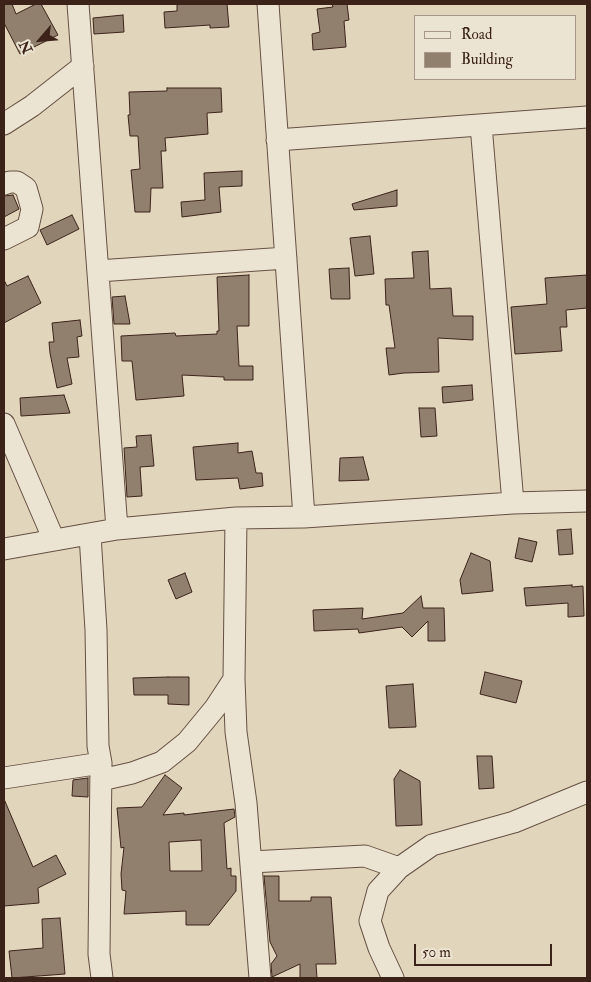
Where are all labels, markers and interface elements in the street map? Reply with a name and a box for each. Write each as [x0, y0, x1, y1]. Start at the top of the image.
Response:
north arrow [15, 15, 65, 65]
legend [414, 15, 576, 80]
text: Road [461, 25, 492, 44]
text: N [16, 38, 37, 56]
text: Building [461, 50, 513, 69]
scale bar [416, 934, 554, 966]
text: 50 m [422, 943, 451, 962]

